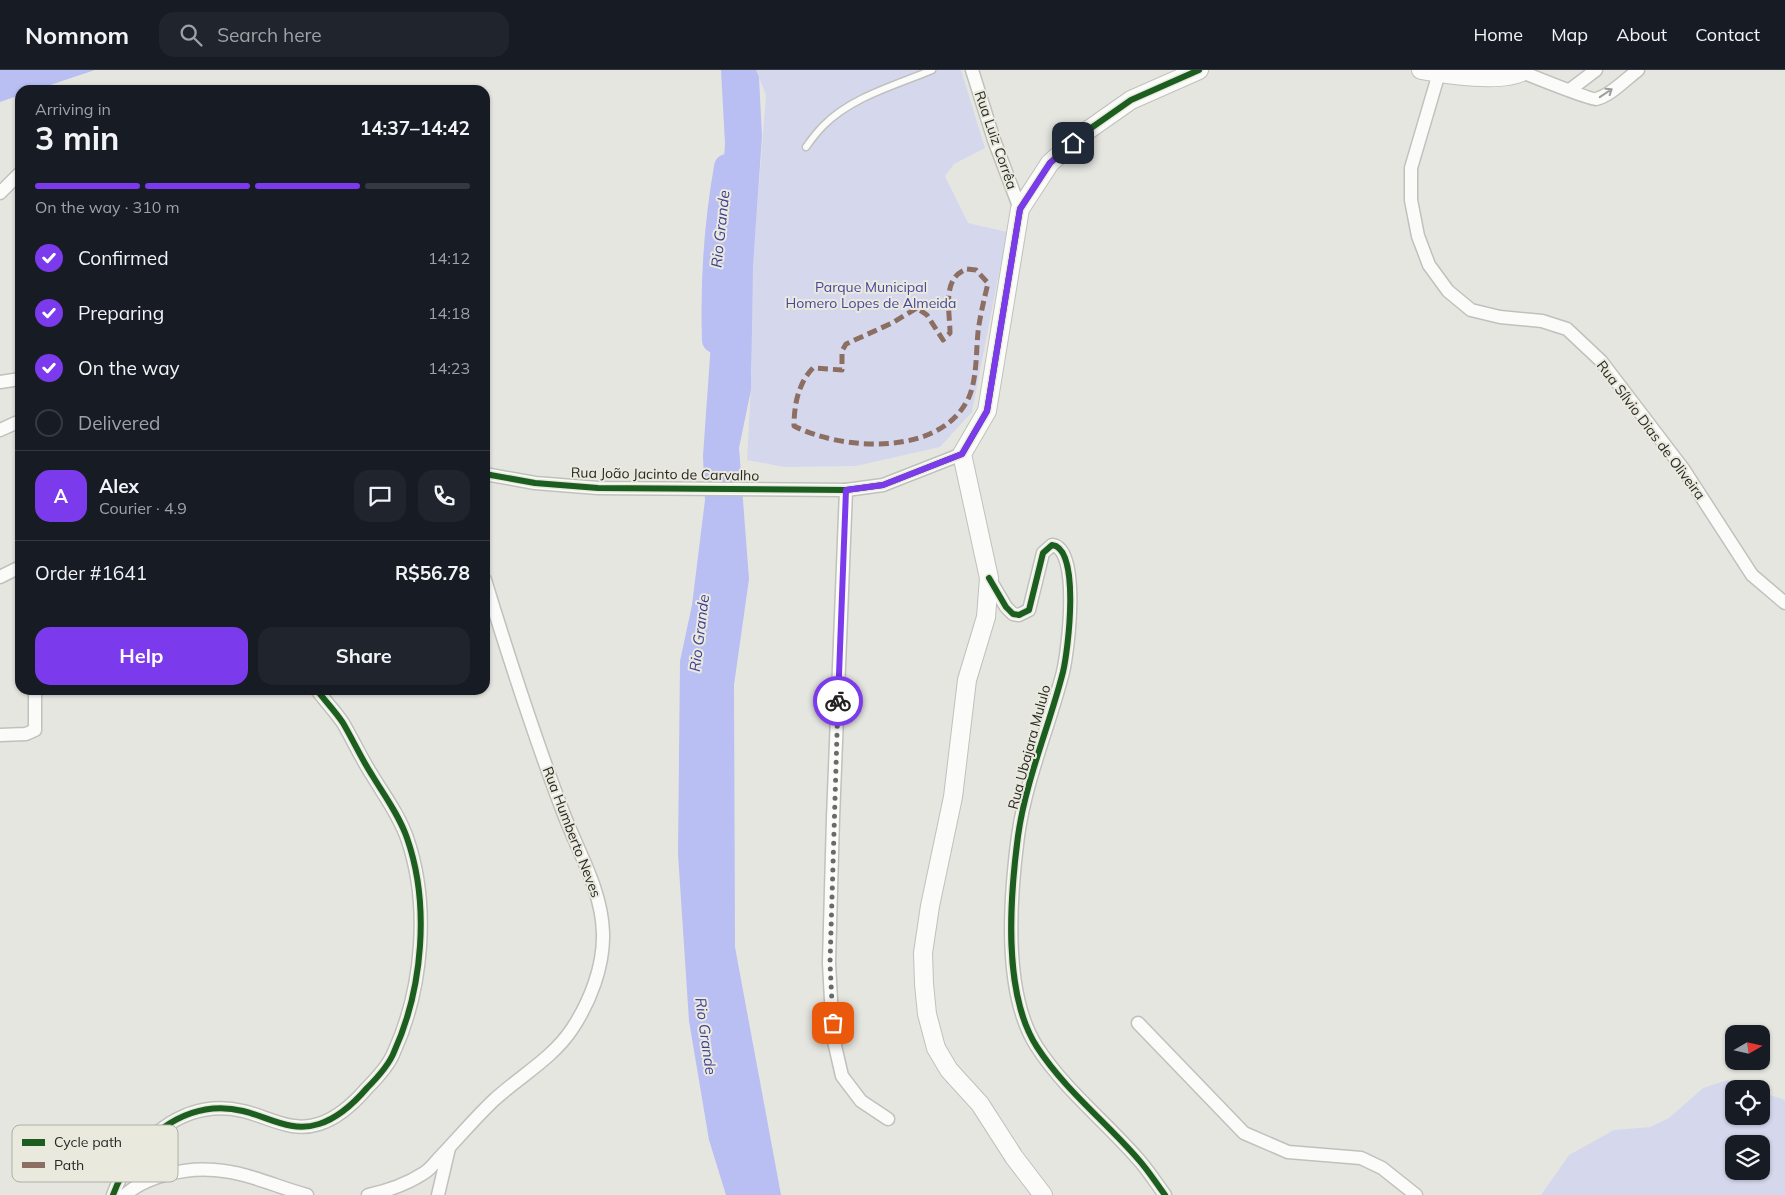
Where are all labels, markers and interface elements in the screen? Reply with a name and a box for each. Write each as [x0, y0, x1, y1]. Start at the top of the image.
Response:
search box [159, 12, 509, 57]
text: Nomnom [25, 20, 129, 50]
icon: search [177, 21, 205, 49]
text: Search here [217, 23, 322, 47]
text: Home [1473, 23, 1523, 46]
text: Map [1551, 23, 1588, 46]
text: About [1616, 23, 1667, 46]
text: Contact [1695, 23, 1760, 46]
street label: Rua Luiz Corrêa [971, 88, 1021, 192]
one-way arrow [1599, 88, 1613, 98]
text: Arriving in [35, 99, 111, 119]
text: 14:37–14:42 [360, 116, 470, 140]
text: 3 min [35, 118, 119, 158]
pin [1052, 122, 1094, 164]
icon: home [1059, 129, 1087, 157]
water label: Rio Grande [706, 189, 734, 269]
text: On the way · 310 m [35, 197, 180, 217]
icon: check [35, 244, 63, 272]
text: Confirmed [78, 246, 169, 270]
text: 14:12 [428, 248, 470, 268]
park label: Parque Municipal Homero Lopes de Almeida [786, 278, 956, 312]
icon: check [35, 299, 63, 327]
text: Preparing [78, 301, 164, 325]
text: 14:18 [428, 303, 470, 323]
icon: check [35, 354, 63, 382]
text: On the way [78, 356, 180, 380]
street label: Rua Sílvio Dias de Oliveira [1593, 357, 1709, 503]
text: 14:23 [428, 358, 470, 378]
text: Delivered [78, 411, 160, 435]
street label: Rua João Jacinto de Carvalho [571, 463, 759, 485]
button: chat [354, 470, 406, 522]
button: phone [418, 470, 470, 522]
text: Alex [99, 474, 139, 498]
text: A [54, 484, 68, 508]
text: Courier · 4.9 [99, 498, 187, 518]
text: Order #1641 [35, 561, 147, 585]
text: R$56.78 [395, 561, 470, 585]
water label: Rio Grande [685, 593, 713, 673]
button: Help [35, 627, 248, 685]
button: Share [258, 627, 470, 685]
courier [813, 676, 863, 726]
street label: Rua Ubajara Mululo [1004, 683, 1054, 811]
icon: bike [824, 687, 852, 715]
street label: Rua Humberto Neves [539, 764, 605, 900]
water label: Rio Grande [691, 996, 721, 1076]
pin [812, 1002, 854, 1044]
icon: bag [819, 1009, 847, 1037]
north arrow [1725, 1025, 1770, 1070]
map controls [1725, 1025, 1770, 1180]
button: locate [1725, 1080, 1770, 1125]
legend [12, 1125, 178, 1182]
text: Cycle path [54, 1133, 122, 1151]
button: layers [1725, 1135, 1770, 1180]
text: Path [54, 1156, 84, 1174]

